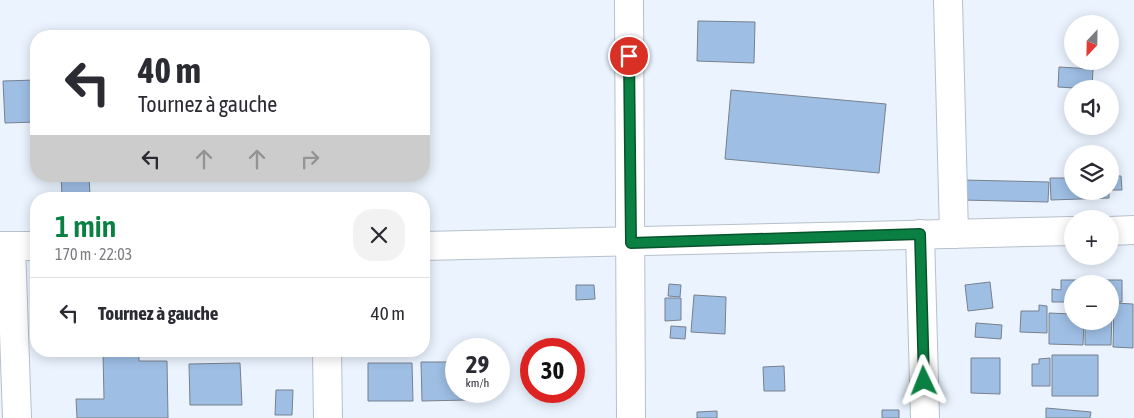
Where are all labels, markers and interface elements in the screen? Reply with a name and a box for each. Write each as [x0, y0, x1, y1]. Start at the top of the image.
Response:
north arrow [1064, 15, 1119, 70]
map controls [1064, 15, 1119, 330]
pin [608, 35, 650, 77]
icon: arrive [615, 42, 643, 70]
icon: left [55, 50, 120, 115]
text: 40 m [138, 50, 201, 90]
button: sound [1064, 80, 1119, 135]
text: Tournez à gauche [138, 91, 277, 117]
icon: left [137, 145, 165, 173]
icon: ahead [190, 145, 218, 173]
icon: ahead [243, 145, 271, 173]
icon: right [296, 145, 324, 173]
button: layers [1064, 145, 1119, 200]
text: 1 min [55, 209, 116, 243]
button: close [353, 209, 405, 261]
button: + [1064, 210, 1119, 265]
text: 170 m · 22:03 [55, 245, 132, 263]
button: − [1064, 275, 1119, 330]
icon: left [55, 299, 83, 327]
text: Tournez à gauche [98, 302, 218, 324]
text: 40 m [371, 302, 405, 324]
speed limit sign: 30 [520, 338, 585, 403]
text: 29 [466, 350, 489, 378]
position arrow [897, 354, 949, 406]
text: km/h [466, 376, 489, 390]

